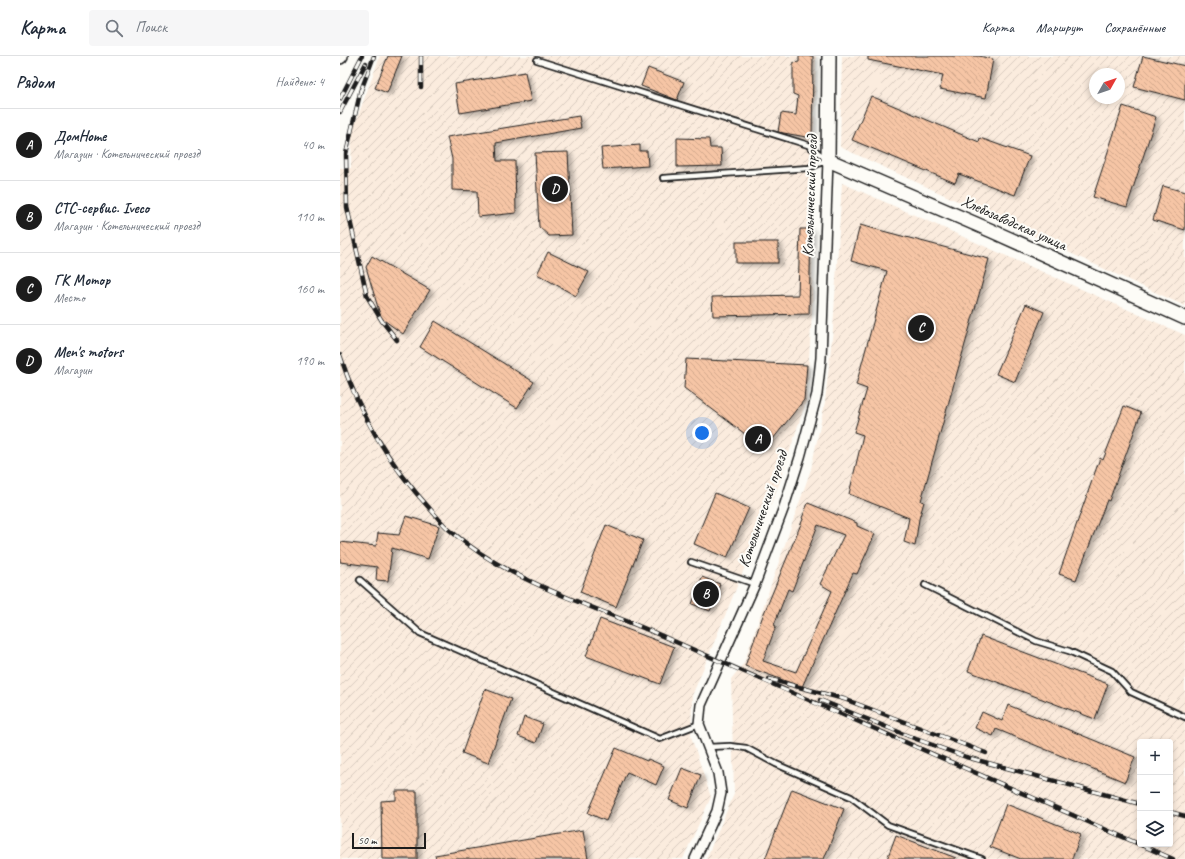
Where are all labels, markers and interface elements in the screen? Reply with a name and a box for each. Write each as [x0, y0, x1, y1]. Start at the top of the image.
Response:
search box [89, 10, 369, 46]
text: Карта [20, 16, 65, 40]
icon: search [103, 17, 125, 39]
text: Поиск [135, 18, 167, 37]
text: Карта [982, 19, 1014, 36]
text: Маршрут [1036, 19, 1082, 36]
text: Сохранённые [1104, 19, 1165, 36]
north arrow [1089, 68, 1125, 104]
text: Рядом [16, 72, 54, 93]
text: Найдено: 4 [276, 74, 324, 90]
text: ДомHome [54, 127, 106, 146]
street label: Котельнический проезд [798, 133, 822, 257]
text: A [26, 137, 32, 153]
text: 40 m [302, 137, 324, 153]
text: Магазин · Котельнический проезд [54, 146, 200, 162]
pin: D [542, 174, 568, 204]
street label: Хлебозаводская улица [958, 191, 1071, 256]
text: СТС-сервис. Iveco [54, 199, 149, 218]
text: B [26, 209, 32, 225]
text: 110 m [296, 209, 324, 225]
text: Магазин · Котельнический проезд [54, 218, 200, 234]
text: ГК Мотор [54, 271, 110, 290]
text: C [26, 281, 32, 297]
text: 160 m [296, 281, 324, 297]
text: Место [54, 290, 85, 306]
pin: C [908, 313, 934, 343]
text: Men's motors [54, 343, 123, 362]
text: D [25, 353, 33, 369]
text: 190 m [296, 353, 324, 369]
text: Магазин [54, 362, 92, 378]
your location [692, 423, 712, 443]
pin: A [745, 424, 771, 454]
street label: Котельнический проезд [734, 447, 793, 570]
pin: B [693, 579, 719, 609]
map controls [1137, 739, 1173, 847]
button: + [1137, 739, 1173, 775]
button: − [1137, 775, 1173, 811]
button: layers [1137, 811, 1173, 847]
scale bar [352, 831, 426, 850]
text: 50 m [358, 833, 377, 847]

